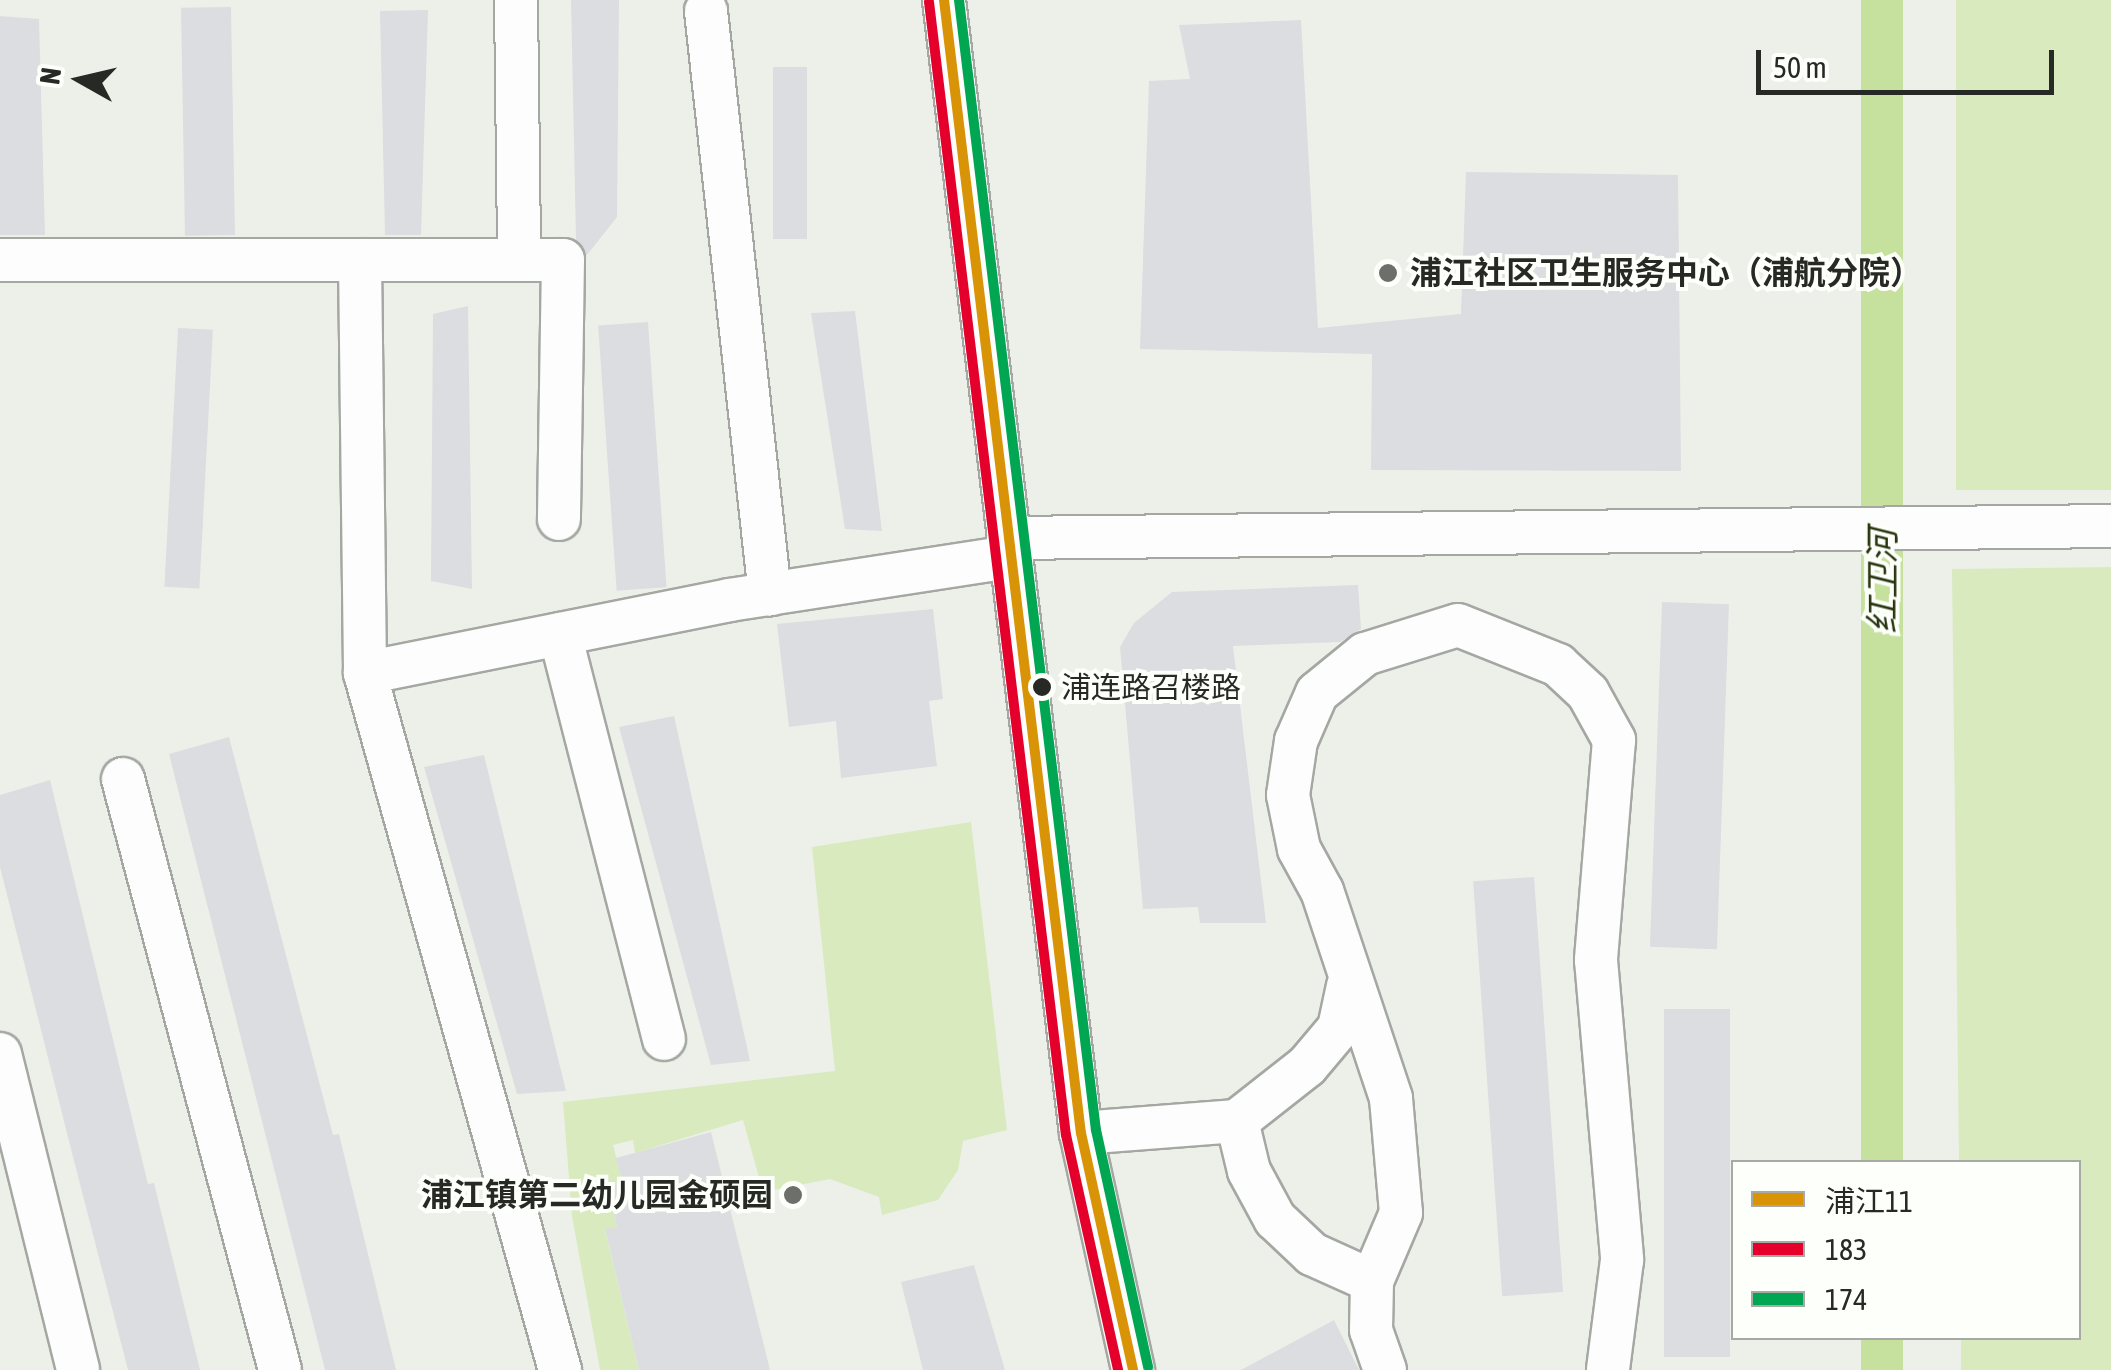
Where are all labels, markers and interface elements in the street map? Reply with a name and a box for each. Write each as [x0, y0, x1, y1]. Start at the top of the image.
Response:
north arrow [30, 30, 130, 130]
scale bar [1761, 30, 2058, 92]
text: 50 m [1773, 50, 1827, 84]
text: N [33, 65, 67, 86]
place label: 浦江社区卫生服务中心（浦航分院） [1410, 254, 1922, 292]
marker: 浦江社区卫生服务中心（浦航分院） [1375, 260, 1401, 286]
water label: 红卫河 [1861, 529, 1903, 633]
place label: 浦连路召楼路 [1061, 669, 1241, 705]
marker: 浦连路召楼路 [1032, 677, 1052, 697]
legend [1731, 1160, 2081, 1340]
place label: 浦江镇第二幼儿园金硕园 [421, 1176, 773, 1214]
marker: 浦江镇第二幼儿园金硕园 [782, 1184, 804, 1206]
text: 浦江11 [1825, 1184, 1913, 1218]
text: 183 [1825, 1232, 1867, 1266]
text: 174 [1825, 1282, 1867, 1316]

